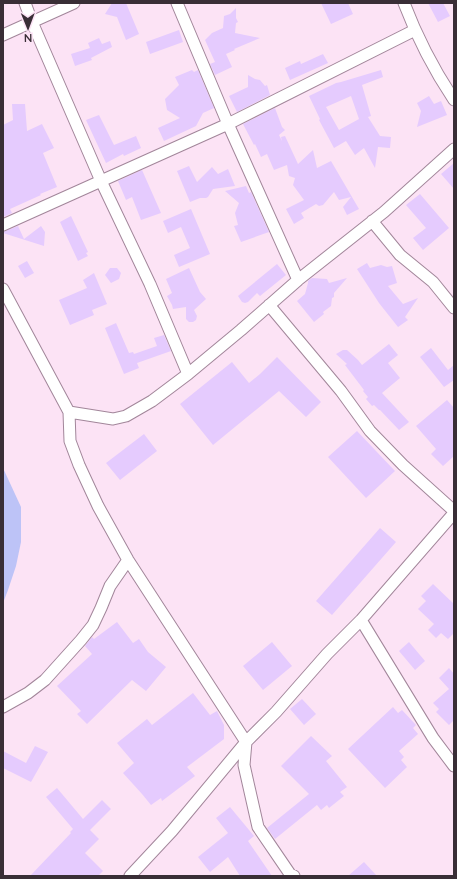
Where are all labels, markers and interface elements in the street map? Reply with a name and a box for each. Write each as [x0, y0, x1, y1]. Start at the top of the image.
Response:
north arrow [8, 8, 48, 48]
text: N [24, 32, 33, 45]

